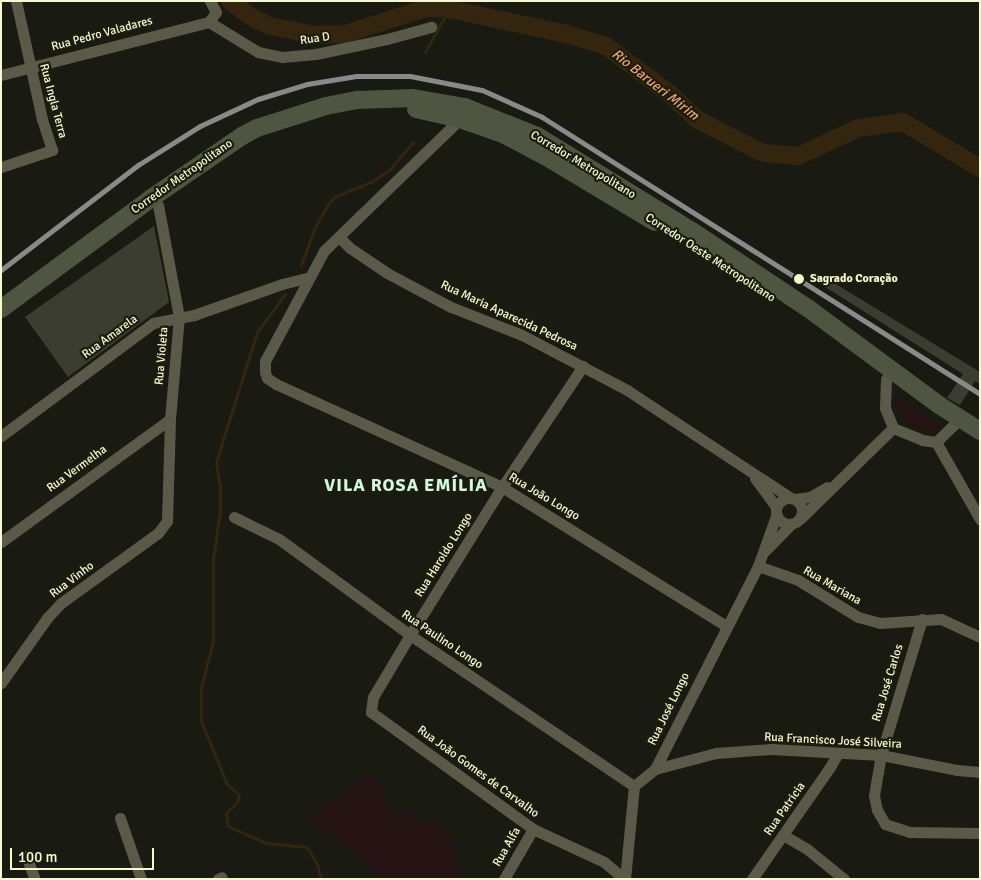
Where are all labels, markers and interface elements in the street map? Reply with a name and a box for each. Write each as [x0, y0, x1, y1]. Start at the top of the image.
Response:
street label: Rua Pedro Valadares [50, 14, 154, 54]
street label: Rua D [299, 30, 331, 48]
water label: Rio Barueri Mirim [608, 46, 702, 124]
street label: Rua Ingla Terra [36, 62, 70, 140]
street label: Corredor Metropolitano [528, 128, 638, 202]
street label: Corredor Metropolitano [129, 137, 235, 217]
street label: Corredor Oeste Metropolitano [642, 211, 778, 305]
marker: Sagrado Coração [792, 272, 806, 286]
place label: Sagrado Coração [810, 272, 898, 286]
street label: Rua Maria Aparecida Pedrosa [438, 278, 580, 354]
street label: Rua Amarela [79, 312, 141, 362]
street label: Rua Violeta [152, 326, 172, 386]
street label: Rua Vermelha [44, 442, 110, 496]
street label: Rua João Longo [506, 470, 582, 524]
district label: VILA ROSA EMÍLIA [322, 474, 490, 496]
street label: Rua Haroldo Longo [412, 510, 476, 600]
street label: Rua Vinho [47, 559, 97, 601]
street label: Rua Mariana [800, 564, 864, 608]
street label: Rua Paulino Longo [399, 608, 485, 672]
street label: Rua José Carlos [869, 642, 907, 724]
street label: Rua José Longo [645, 670, 693, 748]
street label: Rua João Gomes de Carvalho [414, 723, 542, 821]
street label: Rua Francisco José Silveira [764, 730, 902, 752]
street label: Rua Patricia [761, 780, 809, 838]
street label: Rua Alfa [490, 825, 524, 869]
scale bar [12, 838, 156, 870]
text: 100 m [18, 848, 58, 866]

